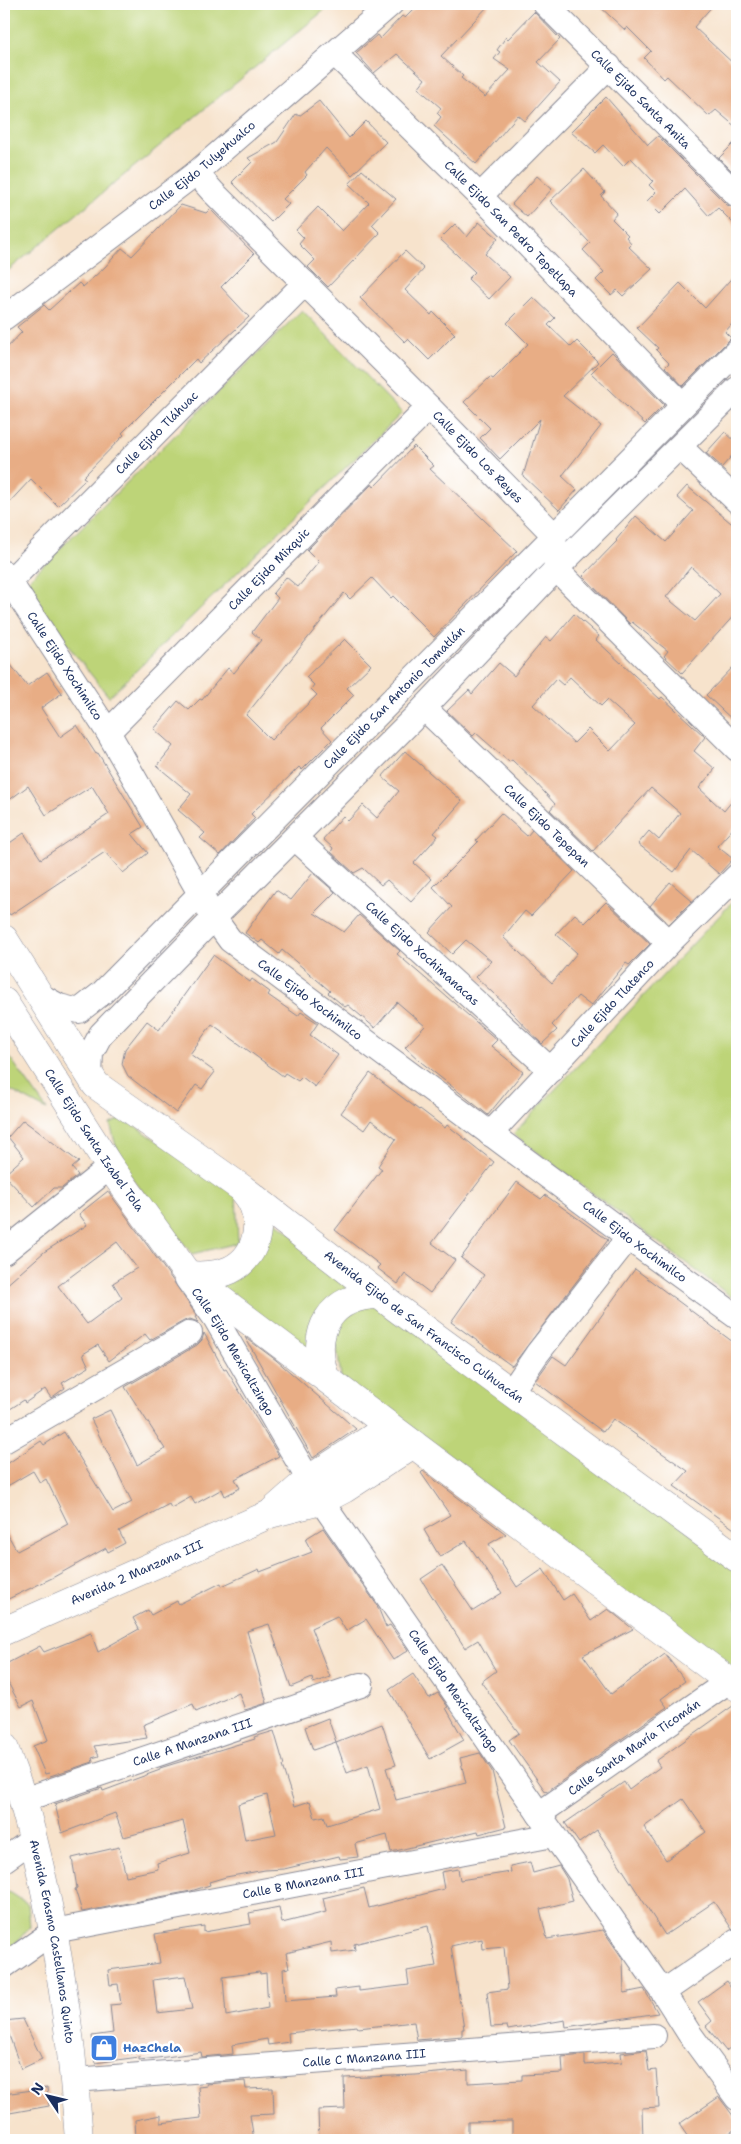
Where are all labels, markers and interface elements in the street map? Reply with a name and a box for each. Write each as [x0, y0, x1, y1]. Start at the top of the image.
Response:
street label: Calle Ejido Santa Anita [587, 46, 694, 153]
street label: Calle Ejido Tulyehualco [145, 117, 259, 214]
street label: Calle Ejido San Pedro Tepetlapa [441, 157, 582, 300]
street label: Calle Ejido Tláhuac [112, 388, 202, 478]
street label: Calle Ejido Los Reyes [429, 407, 526, 507]
street label: Calle Ejido Mixquic [225, 524, 313, 614]
street label: Calle Ejido Xochimilco [23, 609, 106, 723]
street label: Calle Ejido San Antonio Tomatlán [320, 623, 468, 773]
street label: Calle Ejido Tepepan [500, 781, 593, 871]
street label: Calle Ejido Xochimanacas [362, 898, 483, 1009]
street label: Calle Ejido Xochimilco [254, 955, 366, 1044]
street label: Calle Ejido Tlatenco [567, 956, 658, 1051]
street label: Calle Ejido Santa Isabel Tola [41, 1066, 148, 1215]
street label: Calle Ejido Xochimilco [579, 1197, 690, 1286]
street label: Avenida Ejido de San Francisco Culhuacán [321, 1247, 527, 1407]
street label: Calle Ejido Mexicaltzingo [188, 1284, 278, 1418]
street label: Avenida 2 Manzana III [68, 1536, 206, 1609]
street label: Calle Ejido Mexicaltzingo [405, 1626, 502, 1756]
street label: Calle Santa María Ticomán [565, 1696, 703, 1799]
street label: Calle A Manzana III [131, 1715, 255, 1770]
street label: Avenida Erasmo Castellanos Quinto [26, 1838, 78, 2045]
street label: Calle B Manzana III [241, 1863, 366, 1903]
shop icon: HazChela [89, 2033, 119, 2063]
place label: HazChela [123, 2040, 182, 2056]
street label: Calle C Manzana III [302, 2045, 427, 2071]
north arrow [22, 2072, 72, 2122]
text: N [27, 2079, 48, 2098]

